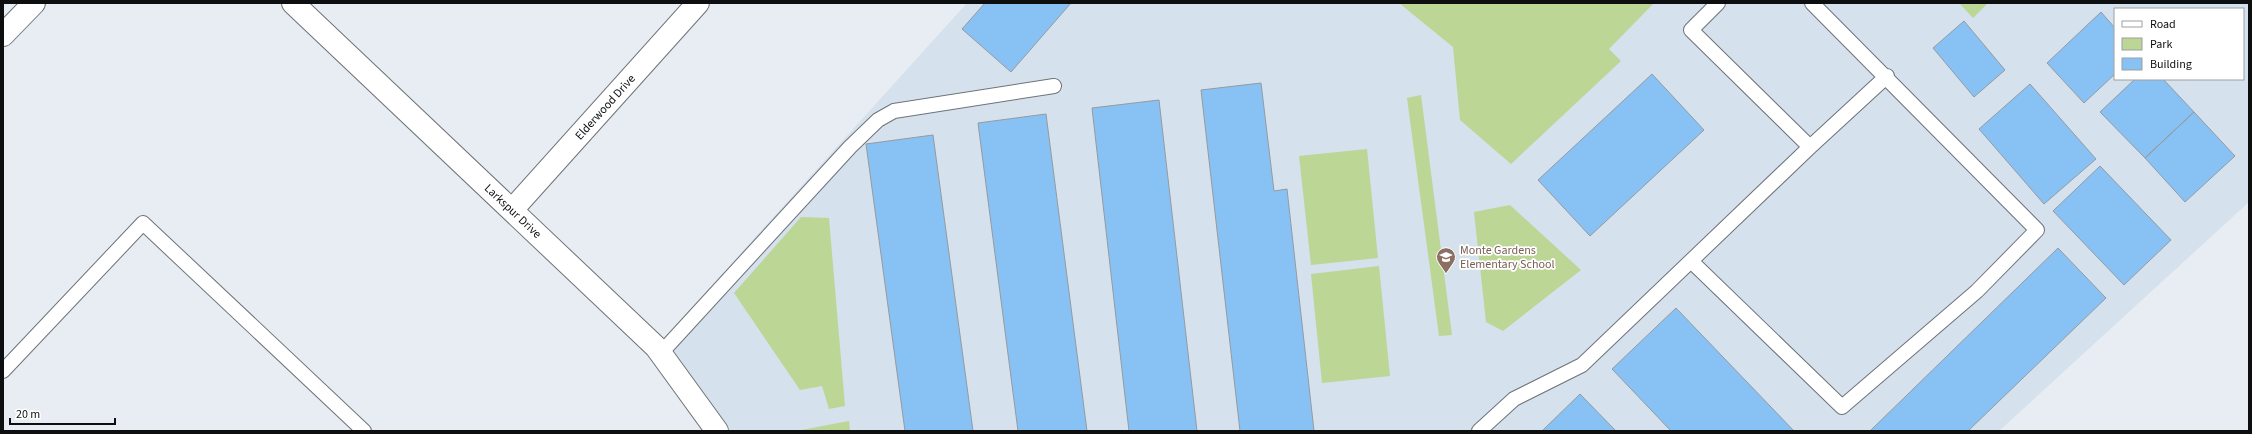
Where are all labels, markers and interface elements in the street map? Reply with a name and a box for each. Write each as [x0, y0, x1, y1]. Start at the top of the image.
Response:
legend [2114, 8, 2244, 80]
text: Road [2150, 16, 2176, 33]
text: Park [2150, 36, 2172, 53]
text: Building [2150, 56, 2192, 73]
street label: Elderwood Drive [571, 71, 640, 144]
street label: Larkspur Drive [480, 180, 545, 242]
place label: Monte Gardens Elementary School [1460, 242, 1555, 273]
school or university icon: Monte Gardens Elementary School [1435, 246, 1457, 274]
scale bar [10, 400, 115, 426]
text: 20 m [16, 406, 40, 423]

